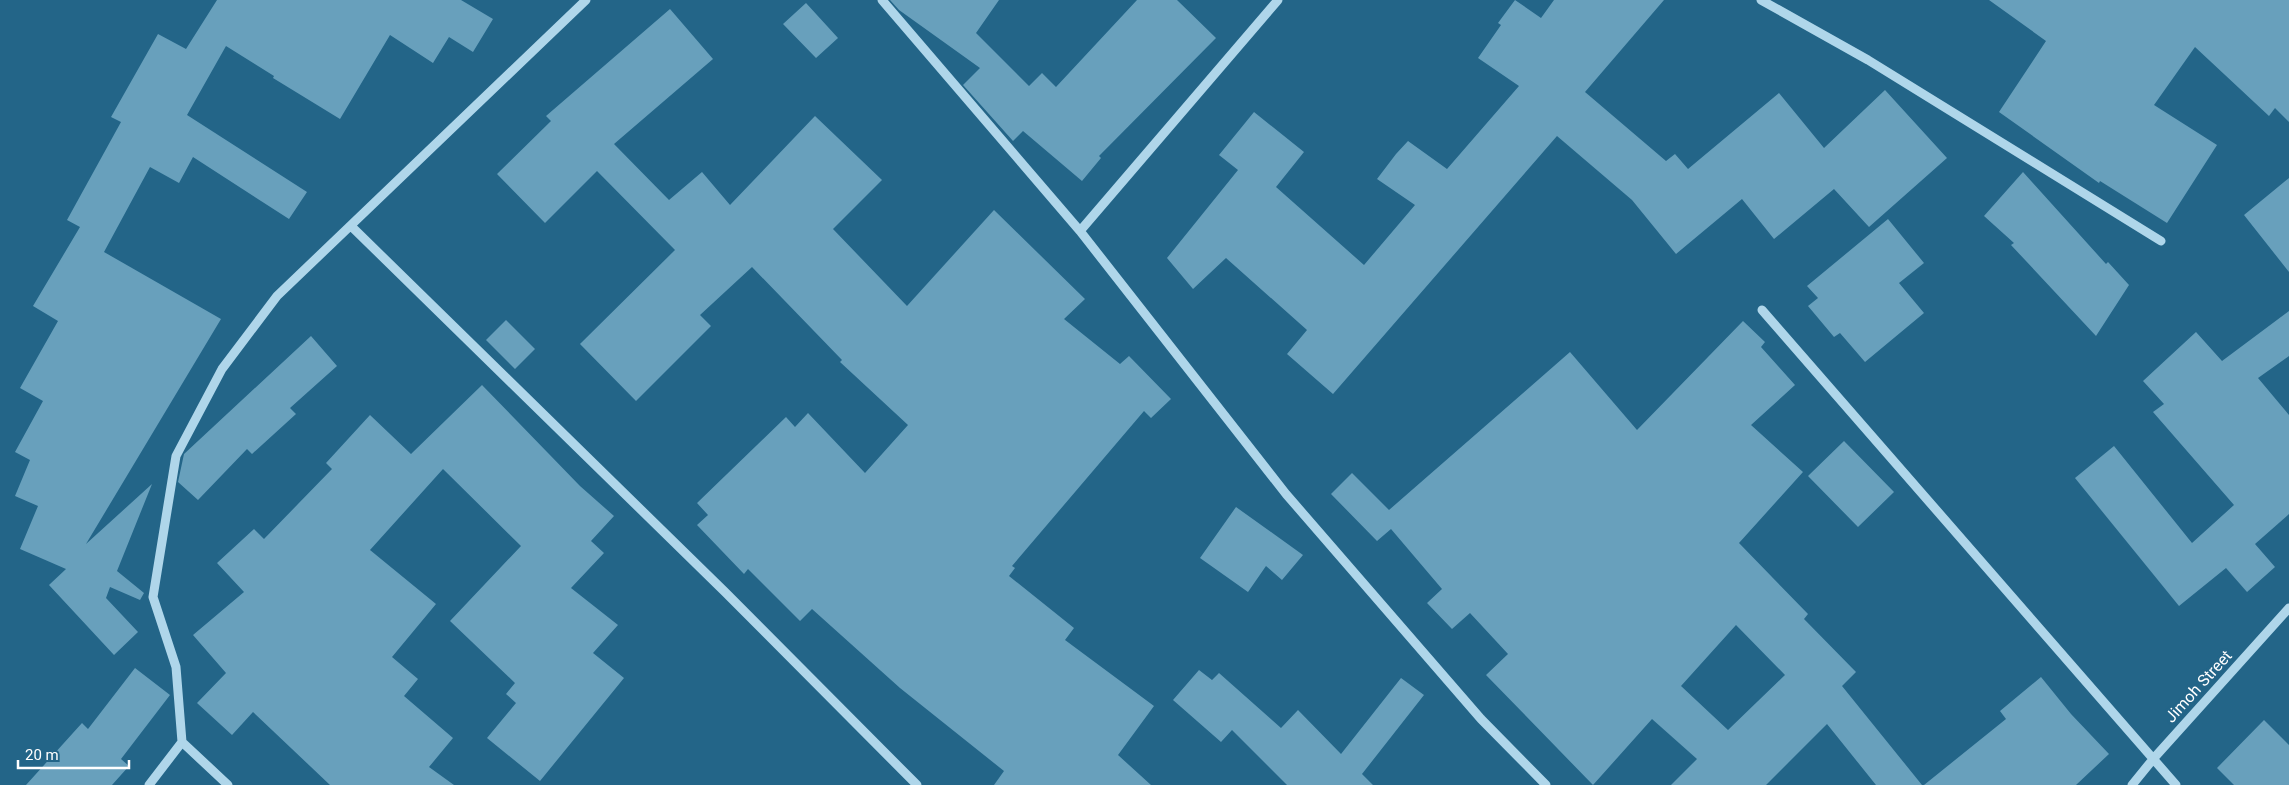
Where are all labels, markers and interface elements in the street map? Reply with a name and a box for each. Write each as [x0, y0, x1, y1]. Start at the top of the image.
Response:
street label: Jimoh Street [2161, 646, 2236, 726]
scale bar [18, 738, 129, 770]
text: 20 m [25, 746, 59, 764]

